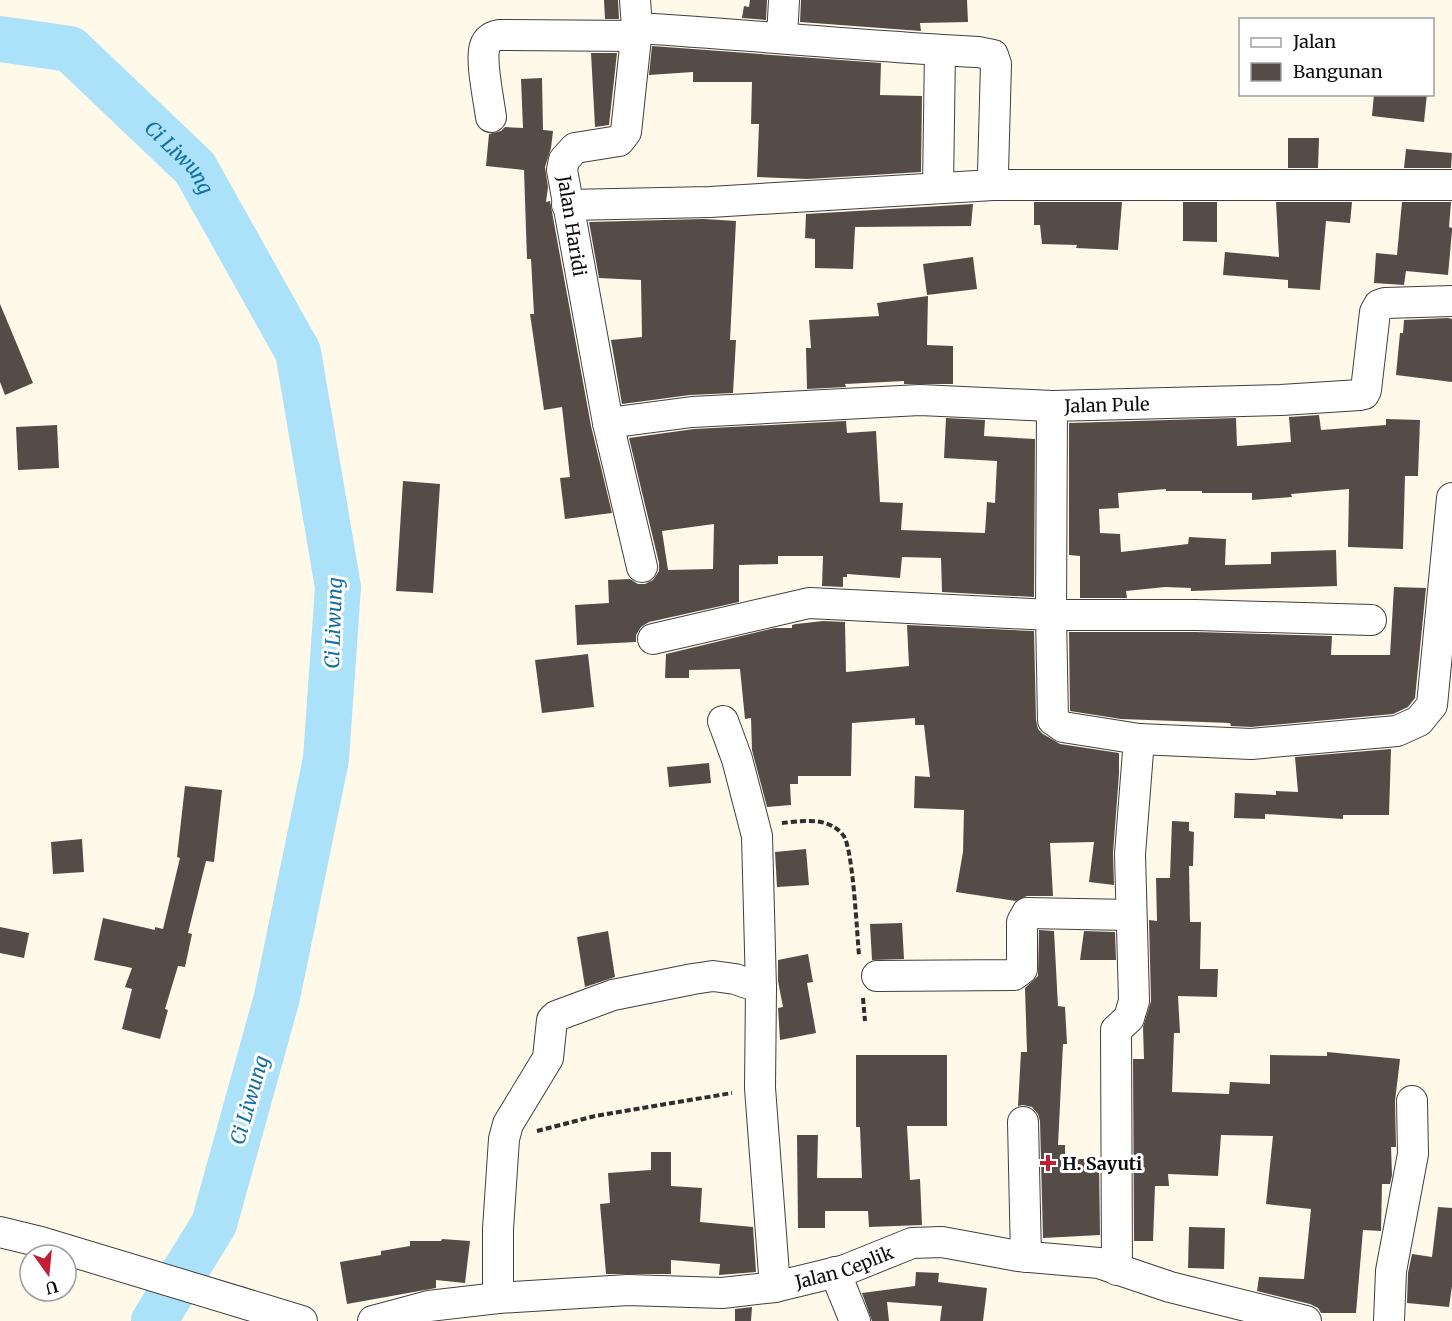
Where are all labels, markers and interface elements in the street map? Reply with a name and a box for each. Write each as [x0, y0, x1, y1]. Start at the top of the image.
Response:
legend [1239, 18, 1434, 96]
text: Jalan [1292, 30, 1336, 53]
text: Bangunan [1293, 60, 1383, 83]
water label: Ci Liwung [140, 115, 219, 198]
street label: Jalan Haridi [553, 173, 591, 278]
street label: Jalan Pule [1063, 392, 1150, 417]
water label: Ci Liwung [319, 577, 347, 669]
water label: Ci Liwung [224, 1053, 274, 1147]
place label: H. Sayuti [1062, 1152, 1142, 1175]
marker: H. Sayuti [1039, 1154, 1057, 1172]
street label: Jalan Ceplik [792, 1240, 897, 1293]
north arrow [18, 1243, 78, 1303]
text: U [43, 1276, 60, 1299]

